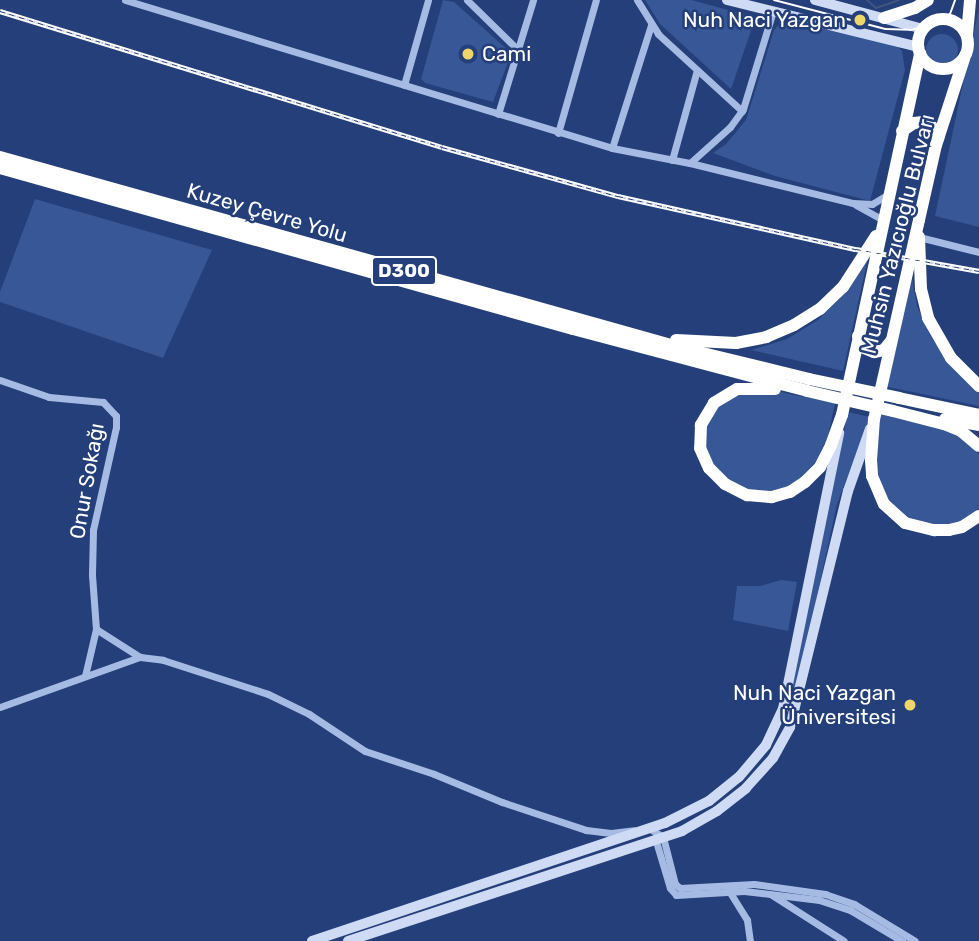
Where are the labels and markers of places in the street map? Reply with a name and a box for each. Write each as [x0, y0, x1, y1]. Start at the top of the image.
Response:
place label: Nuh Naci Yazgan [682, 7, 846, 33]
marker: Nuh Naci Yazgan [852, 12, 868, 28]
place label: Cami [482, 41, 531, 67]
marker: Cami [460, 46, 476, 62]
place label: Nuh Naci Yazgan Üniversitesi [732, 680, 896, 730]
marker: Nuh Naci Yazgan Üniversitesi [902, 697, 918, 713]

